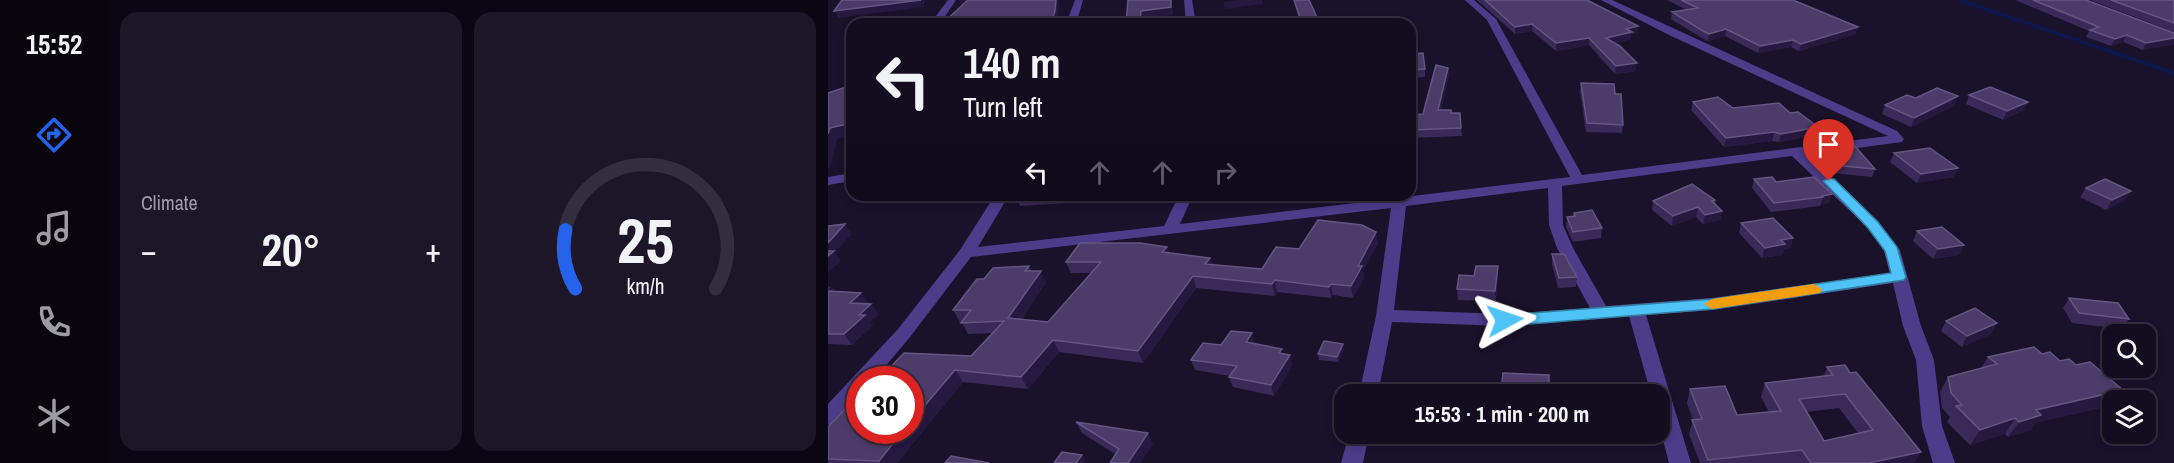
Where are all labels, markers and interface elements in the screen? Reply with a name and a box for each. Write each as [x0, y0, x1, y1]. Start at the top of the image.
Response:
text: 15:52 [26, 26, 82, 62]
text: 140 m [963, 35, 1061, 91]
icon: left [864, 42, 942, 120]
text: Turn left [963, 89, 1042, 125]
icon: directions [33, 114, 75, 156]
pin [1803, 119, 1854, 181]
icon: arrive [1812, 128, 1845, 161]
icon: left [1020, 156, 1053, 189]
icon: ahead [1083, 156, 1116, 189]
icon: ahead [1146, 156, 1179, 189]
icon: right [1209, 156, 1242, 189]
text: Climate [141, 189, 198, 216]
text: 25 [617, 198, 673, 282]
icon: music [33, 207, 75, 249]
text: 20° [261, 219, 321, 280]
text: − [141, 228, 157, 272]
text: + [425, 228, 441, 272]
text: km/h [626, 272, 664, 301]
position arrow [1473, 288, 1537, 352]
icon: phone [33, 301, 75, 343]
map controls [2102, 324, 2156, 444]
button: search [2102, 324, 2156, 378]
speed limit sign: 30 [846, 366, 924, 444]
button: layers [2102, 390, 2156, 444]
icon: climate [33, 395, 75, 437]
text: 15:53 · 1 min · 200 m [1415, 399, 1589, 429]

